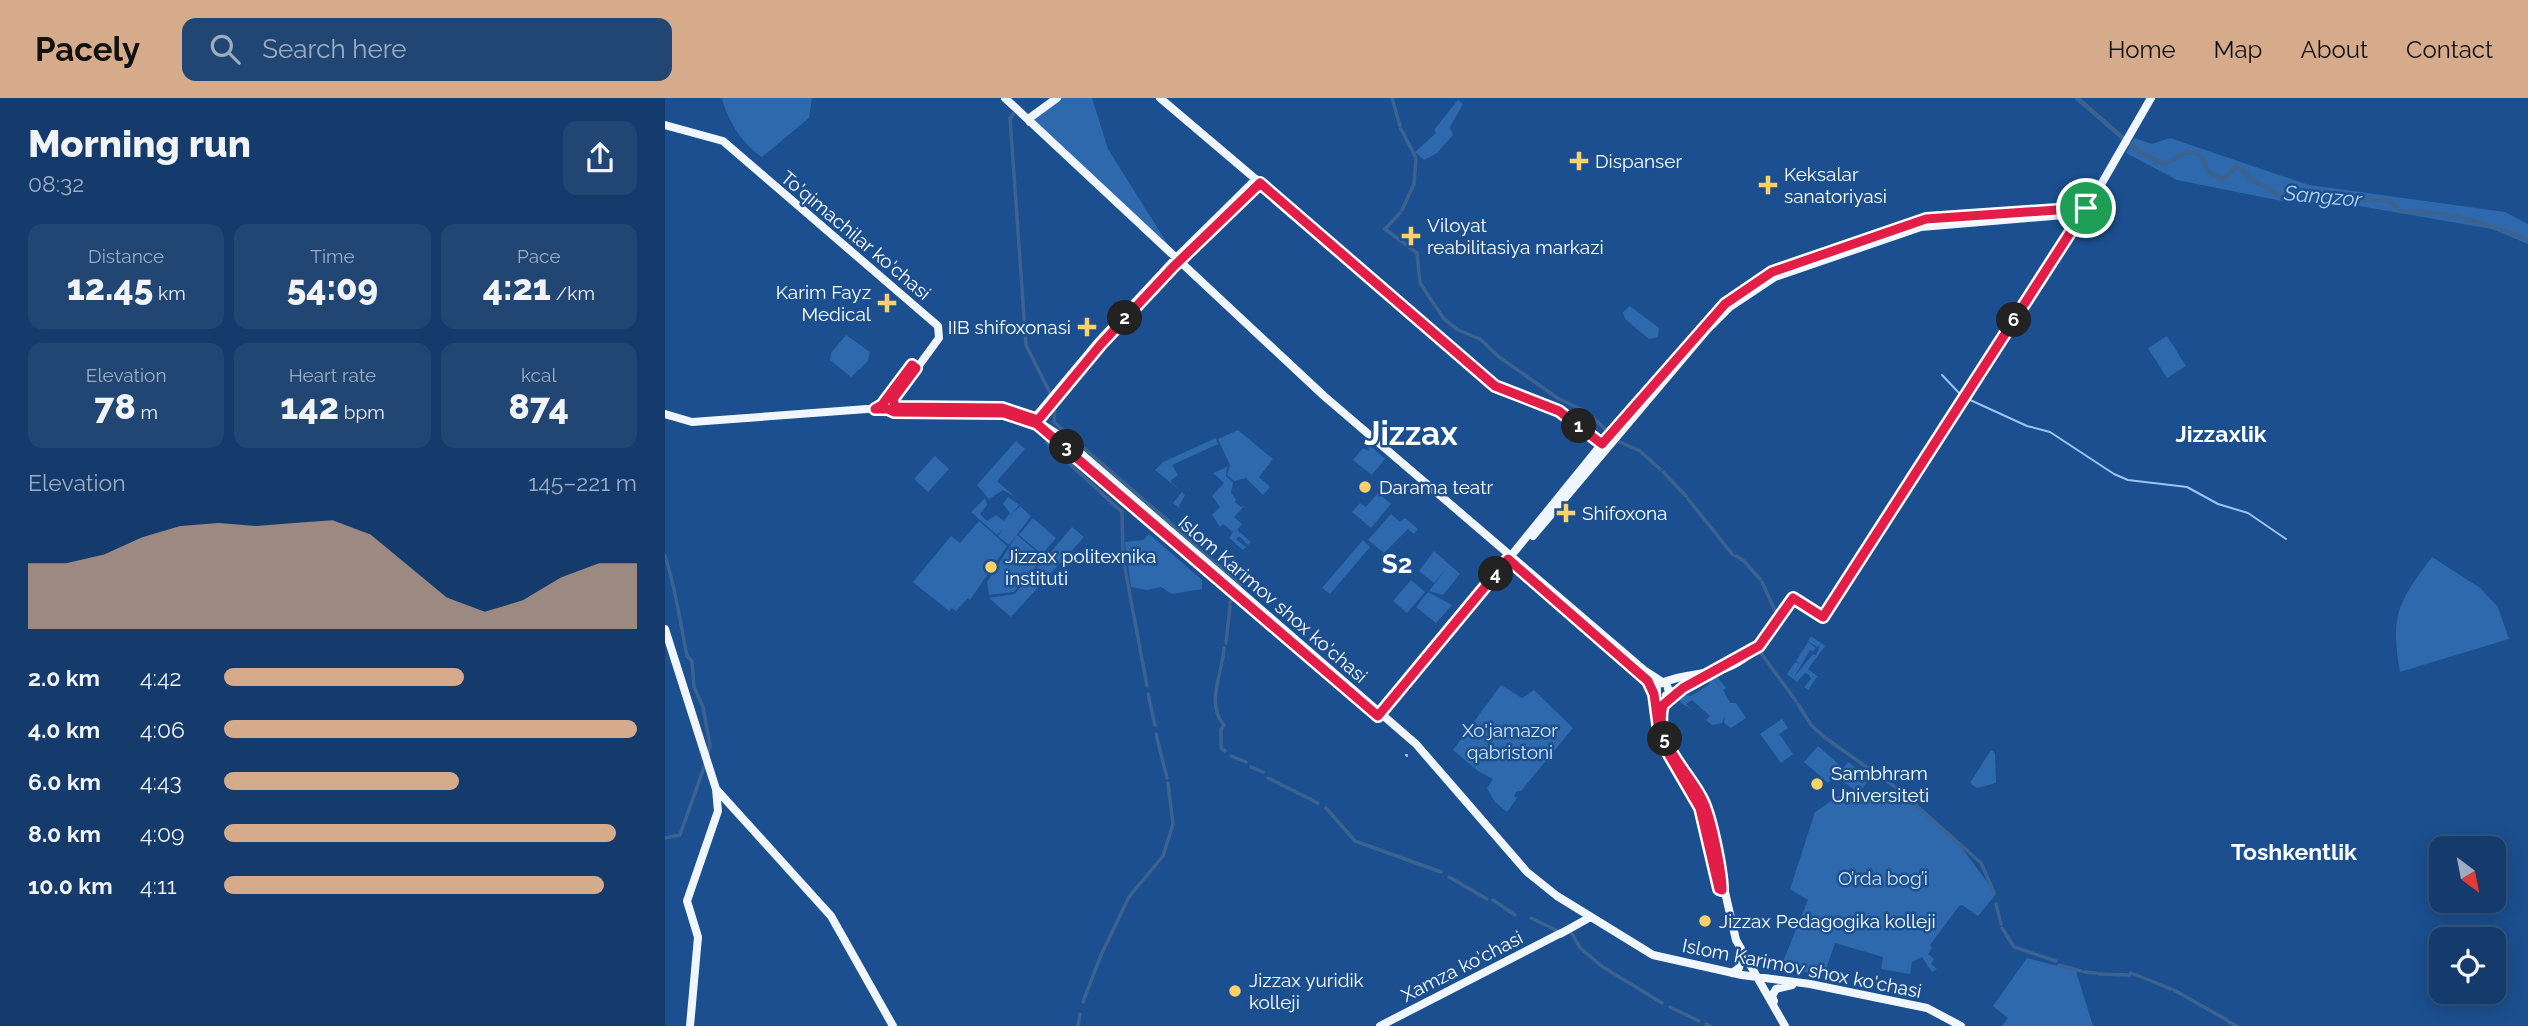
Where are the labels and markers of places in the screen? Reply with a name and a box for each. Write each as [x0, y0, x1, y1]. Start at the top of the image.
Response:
place label: Dispanser [1595, 150, 1682, 172]
marker: Dispanser [1569, 151, 1589, 171]
place label: Keksalar sanatoriyasi [1784, 163, 1887, 207]
marker: Keksalar sanatoriyasi [1758, 175, 1778, 195]
pin [2056, 178, 2116, 238]
place label: Viloyat reabilitasiya markazi [1427, 214, 1604, 258]
marker: Viloyat reabilitasiya markazi [1401, 226, 1421, 246]
place label: Karim Fayz Medical [776, 281, 872, 325]
marker: Karim Fayz Medical [877, 293, 897, 313]
pin: 2 [1107, 300, 1142, 336]
pin: 6 [1997, 302, 2031, 338]
place label: IIB shifoxonasi [948, 316, 1071, 338]
marker: IIB shifoxonasi [1077, 317, 1097, 337]
pin: 1 [1562, 408, 1597, 444]
pin: 3 [1049, 430, 1085, 464]
place label: Darama teatr [1379, 476, 1494, 498]
marker: Darama teatr [1357, 479, 1373, 495]
place label: Shifoxona [1582, 502, 1667, 524]
marker: Shifoxona [1556, 503, 1576, 523]
place label: Jizzax politexnika instituti [1005, 545, 1156, 589]
pin: 4 [1479, 556, 1513, 592]
marker: Jizzax politexnika instituti [983, 559, 999, 575]
pin: 5 [1647, 722, 1683, 756]
place label: Sambhram Universiteti [1831, 762, 1929, 806]
marker: Sambhram Universiteti [1809, 776, 1825, 792]
place label: Jizzax Pedagogika kolleji [1719, 910, 1936, 932]
marker: Jizzax Pedagogika kolleji [1697, 913, 1713, 929]
place label: Jizzax yuridik kolleji [1249, 969, 1364, 1013]
marker: Jizzax yuridik kolleji [1227, 983, 1243, 999]

